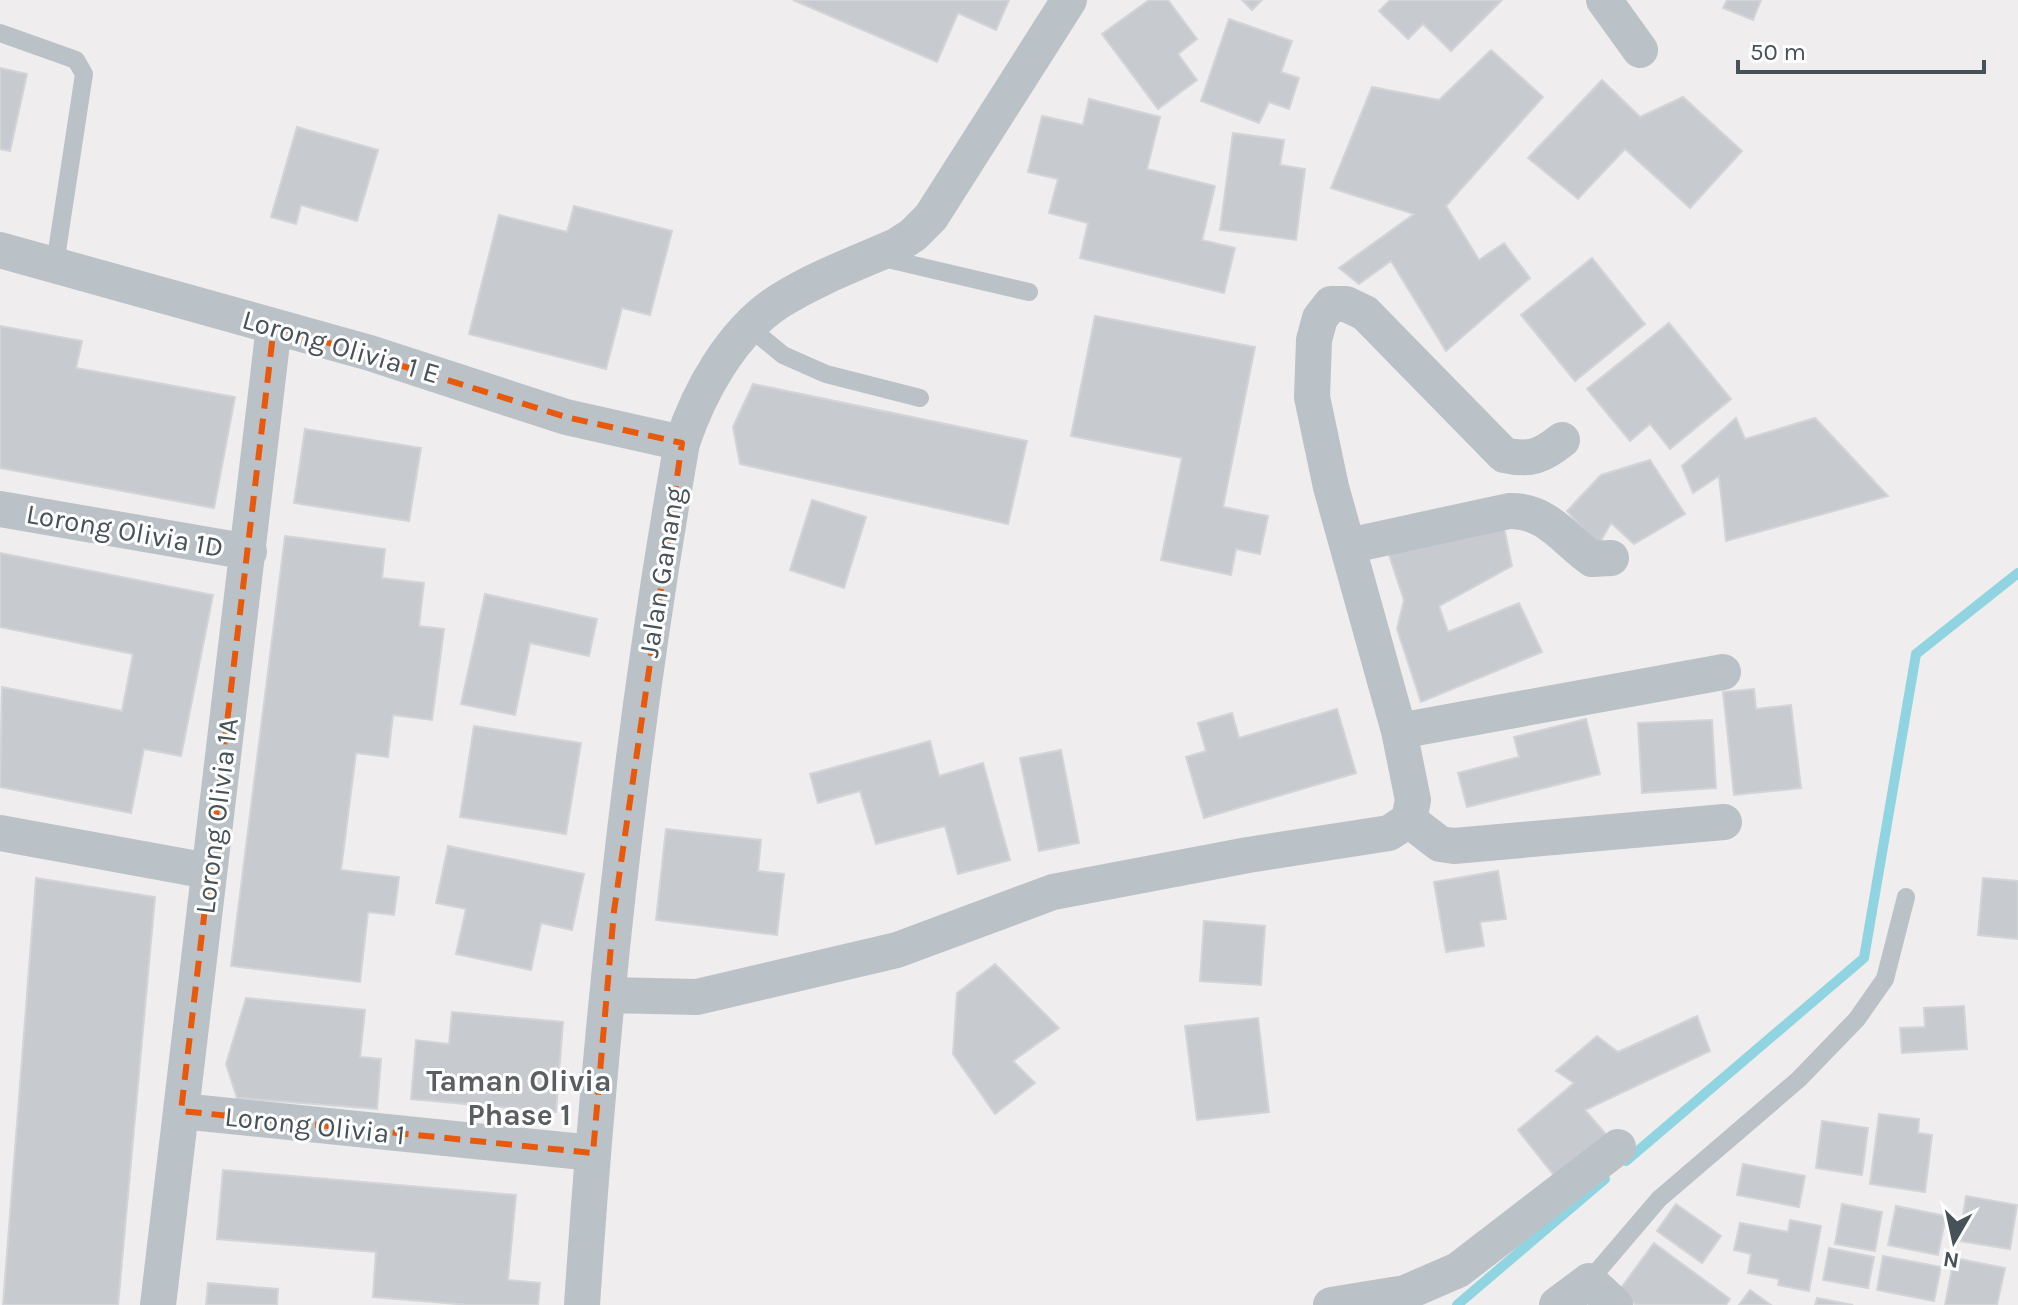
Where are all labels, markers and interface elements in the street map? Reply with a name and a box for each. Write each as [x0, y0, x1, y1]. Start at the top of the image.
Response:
scale bar [1738, 24, 1984, 74]
text: 50 m [1750, 38, 1806, 66]
street label: Lorong Olivia 1 E [238, 303, 443, 390]
street label: Jalan Ganang [632, 484, 691, 660]
street label: Lorong Olivia 1D [24, 497, 226, 564]
street label: Lorong Olivia 1A [188, 716, 245, 916]
district label: Taman Olivia Phase 1 [426, 1063, 612, 1133]
street label: Lorong Olivia 1 [223, 1100, 407, 1151]
north arrow [1914, 1201, 1994, 1281]
text: N [1941, 1246, 1961, 1274]

